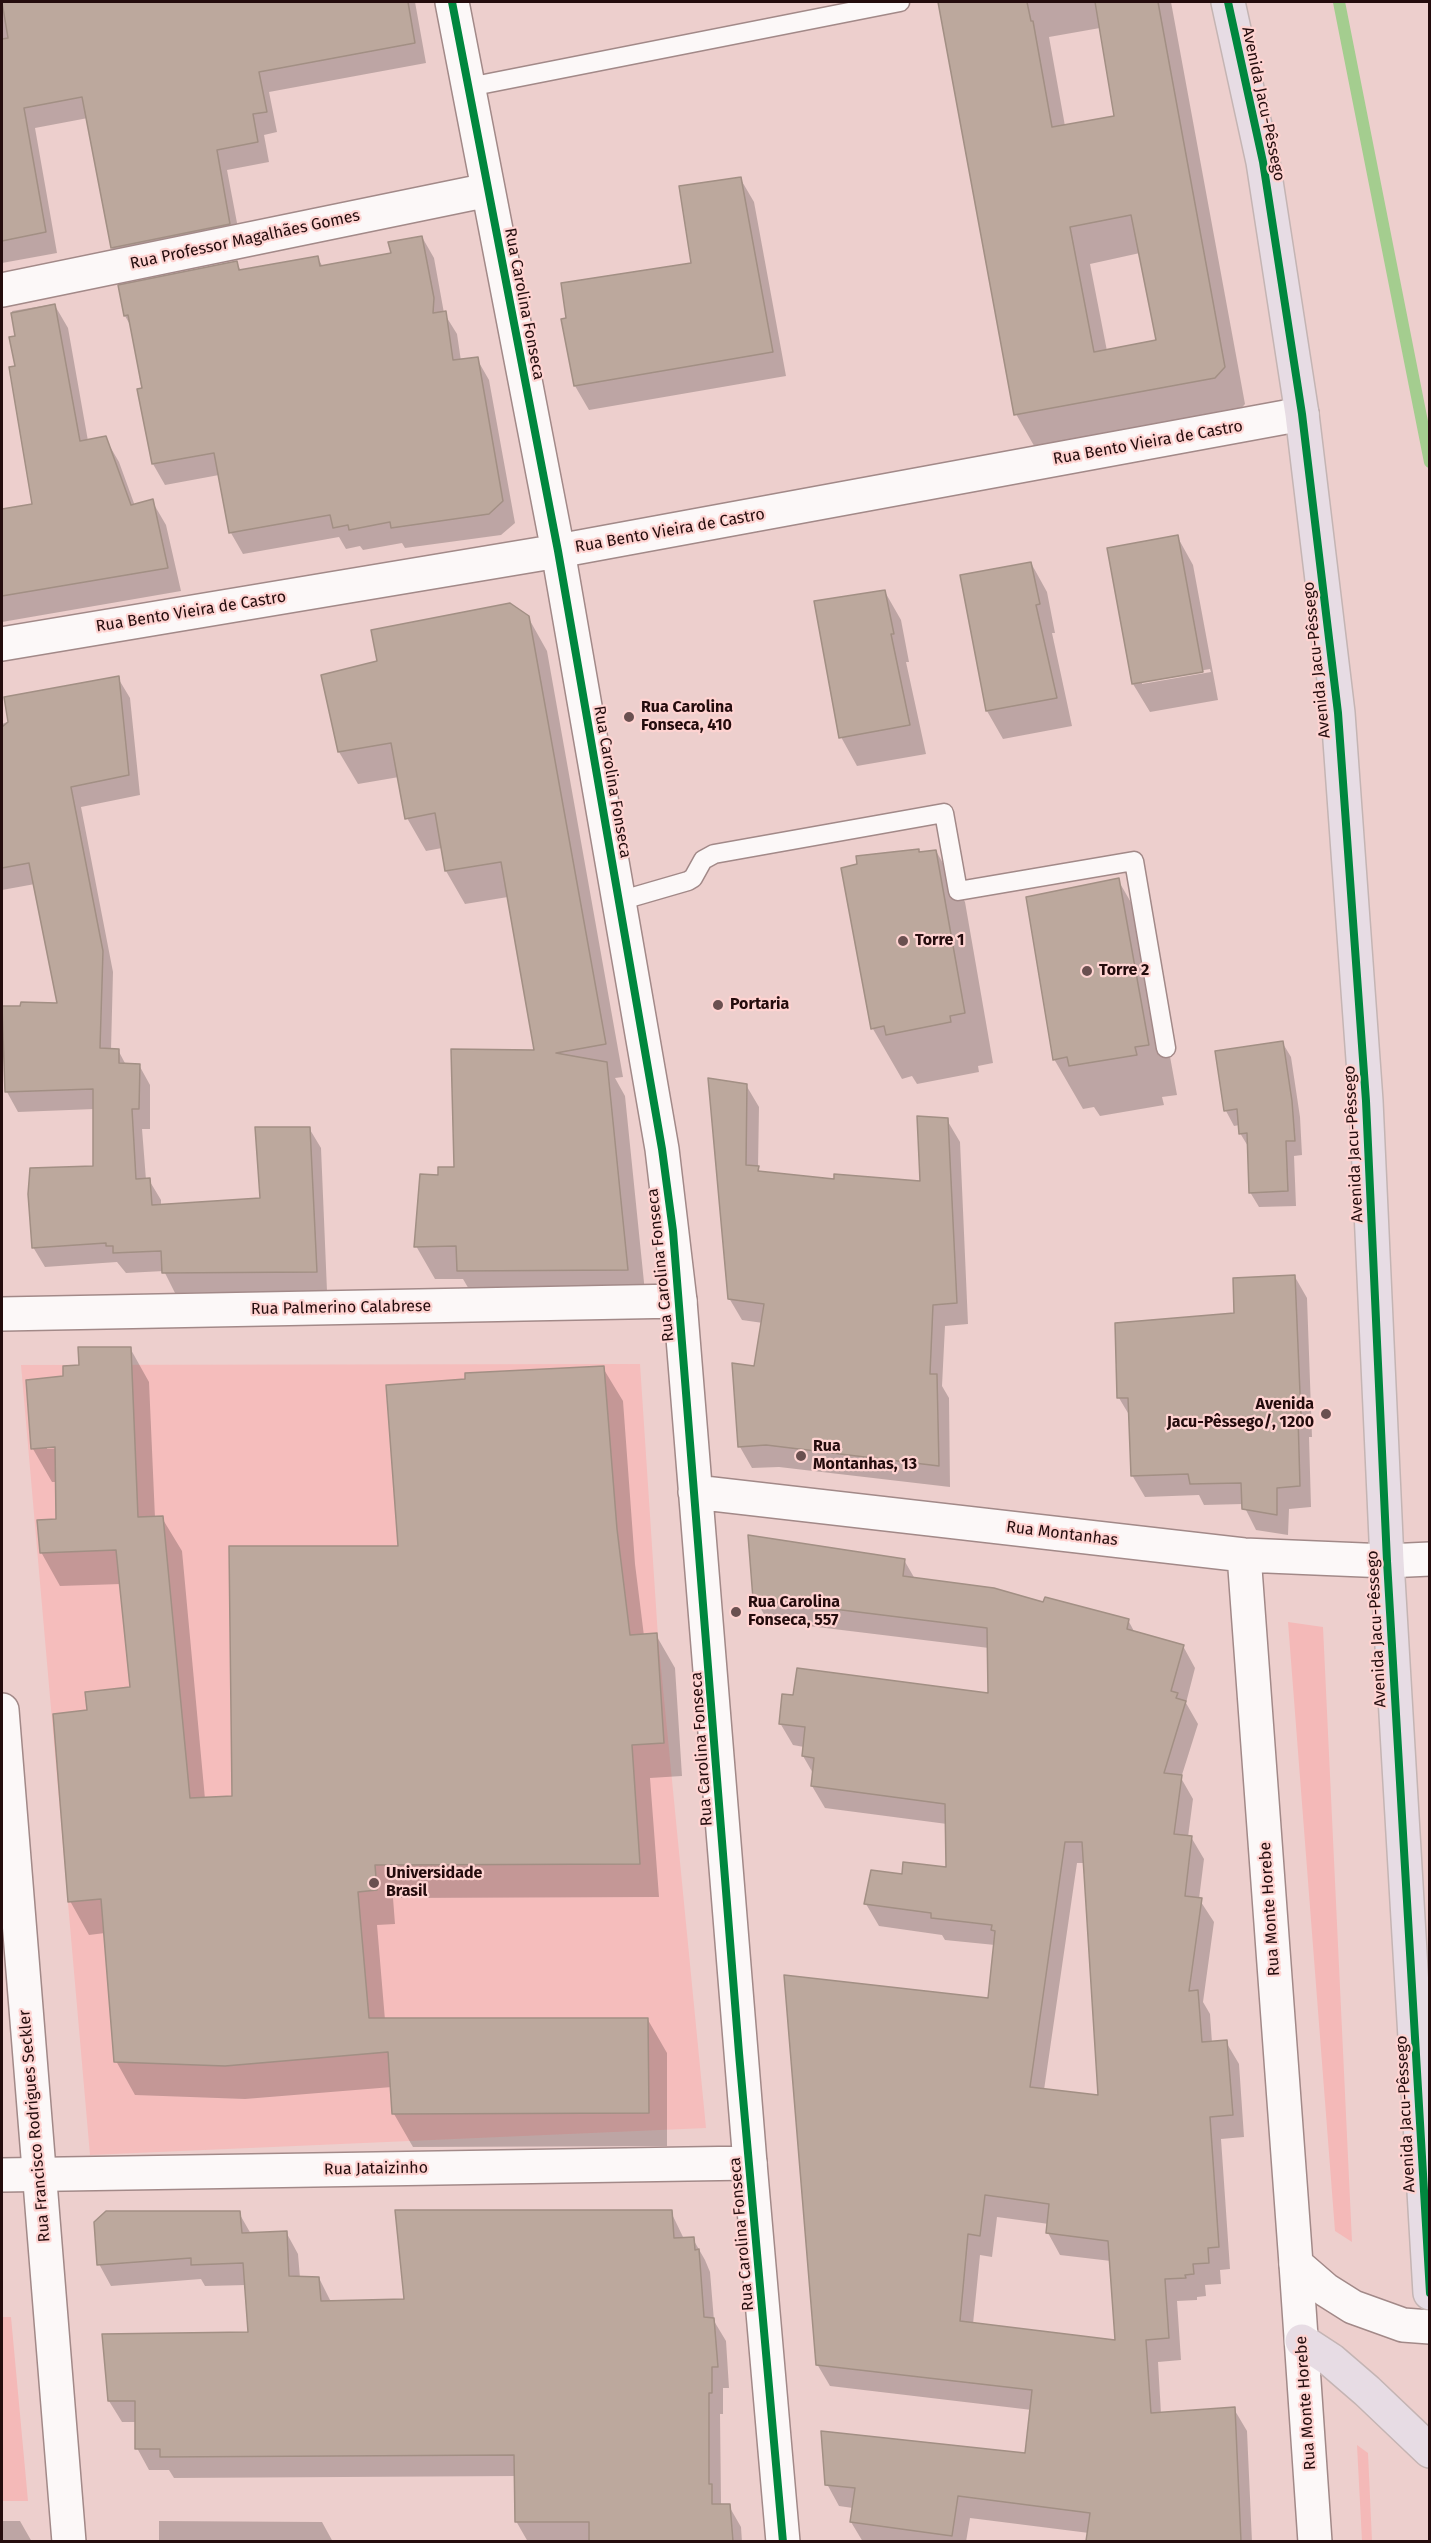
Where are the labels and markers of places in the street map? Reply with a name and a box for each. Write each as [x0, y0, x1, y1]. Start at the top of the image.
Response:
place label: Rua Carolina Fonseca, 410 [641, 698, 733, 736]
marker: Rua Carolina Fonseca, 410 [622, 710, 636, 724]
place label: Torre 1 [915, 931, 965, 951]
marker: Torre 1 [896, 934, 910, 948]
place label: Torre 2 [1099, 961, 1149, 981]
marker: Torre 2 [1080, 964, 1094, 978]
place label: Portaria [730, 995, 789, 1015]
marker: Portaria [711, 998, 725, 1012]
place label: Avenida Jacu-Pêssego/, 1200 [1167, 1395, 1314, 1433]
marker: Avenida Jacu-Pêssego/, 1200 [1319, 1407, 1333, 1421]
place label: Rua Montanhas, 13 [813, 1437, 917, 1475]
marker: Rua Montanhas, 13 [794, 1449, 808, 1463]
place label: Rua Carolina Fonseca, 557 [748, 1593, 840, 1631]
marker: Rua Carolina Fonseca, 557 [729, 1605, 743, 1619]
place label: Universidade Brasil [386, 1864, 482, 1902]
marker: Universidade Brasil [367, 1876, 381, 1890]

